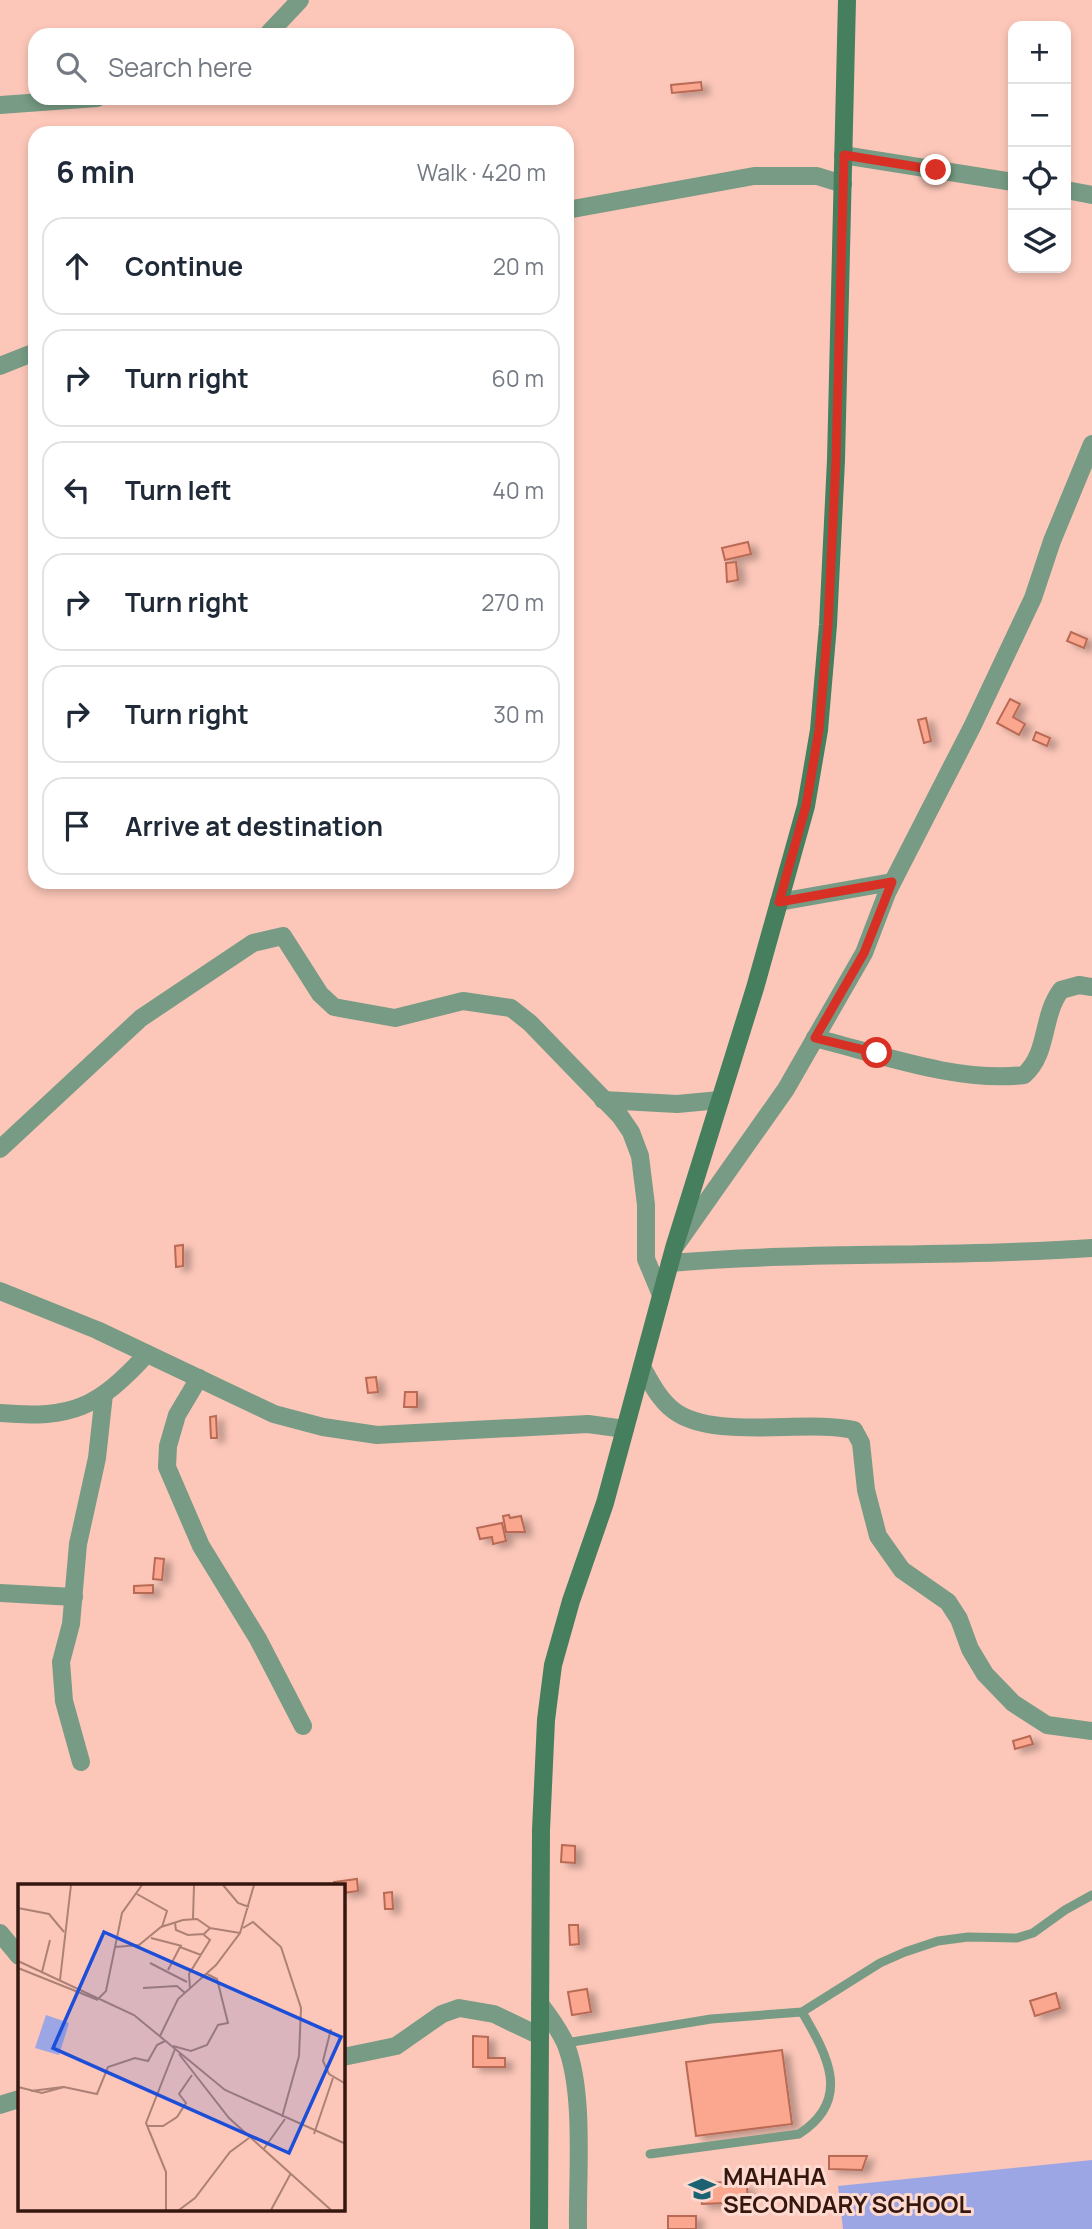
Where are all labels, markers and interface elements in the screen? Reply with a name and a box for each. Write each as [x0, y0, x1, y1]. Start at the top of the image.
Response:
map controls [1008, 21, 1071, 273]
button: + [1008, 21, 1071, 84]
search box [28, 28, 574, 105]
icon: search [52, 48, 90, 86]
text: Search here [108, 49, 253, 85]
button: − [1008, 84, 1071, 147]
button: locate [1008, 147, 1071, 210]
text: 6 min [56, 151, 135, 192]
route end [920, 154, 951, 185]
text: Walk · 420 m [417, 156, 546, 188]
button: layers [1008, 210, 1071, 273]
icon: ahead [58, 247, 96, 285]
text: Continue [125, 248, 243, 284]
text: 20 m [493, 250, 544, 282]
icon: right [58, 359, 96, 397]
text: Turn right [125, 360, 249, 396]
text: 60 m [492, 362, 544, 394]
icon: left [58, 471, 96, 509]
text: Turn left [125, 472, 232, 508]
text: 40 m [492, 474, 544, 506]
icon: right [58, 583, 96, 621]
text: Turn right [125, 584, 249, 620]
text: 270 m [481, 586, 544, 618]
icon: right [58, 695, 96, 733]
text: Turn right [125, 696, 249, 732]
text: 30 m [493, 698, 544, 730]
icon: arrive [58, 807, 96, 845]
text: Arrive at destination [125, 808, 383, 844]
route start [861, 1037, 892, 1068]
inset map [18, 1884, 345, 2212]
place label: MAHAHA SECONDARY SCHOOL [723, 2159, 971, 2220]
school or university icon: MAHAHA SECONDARY SCHOOL [687, 2174, 717, 2204]

